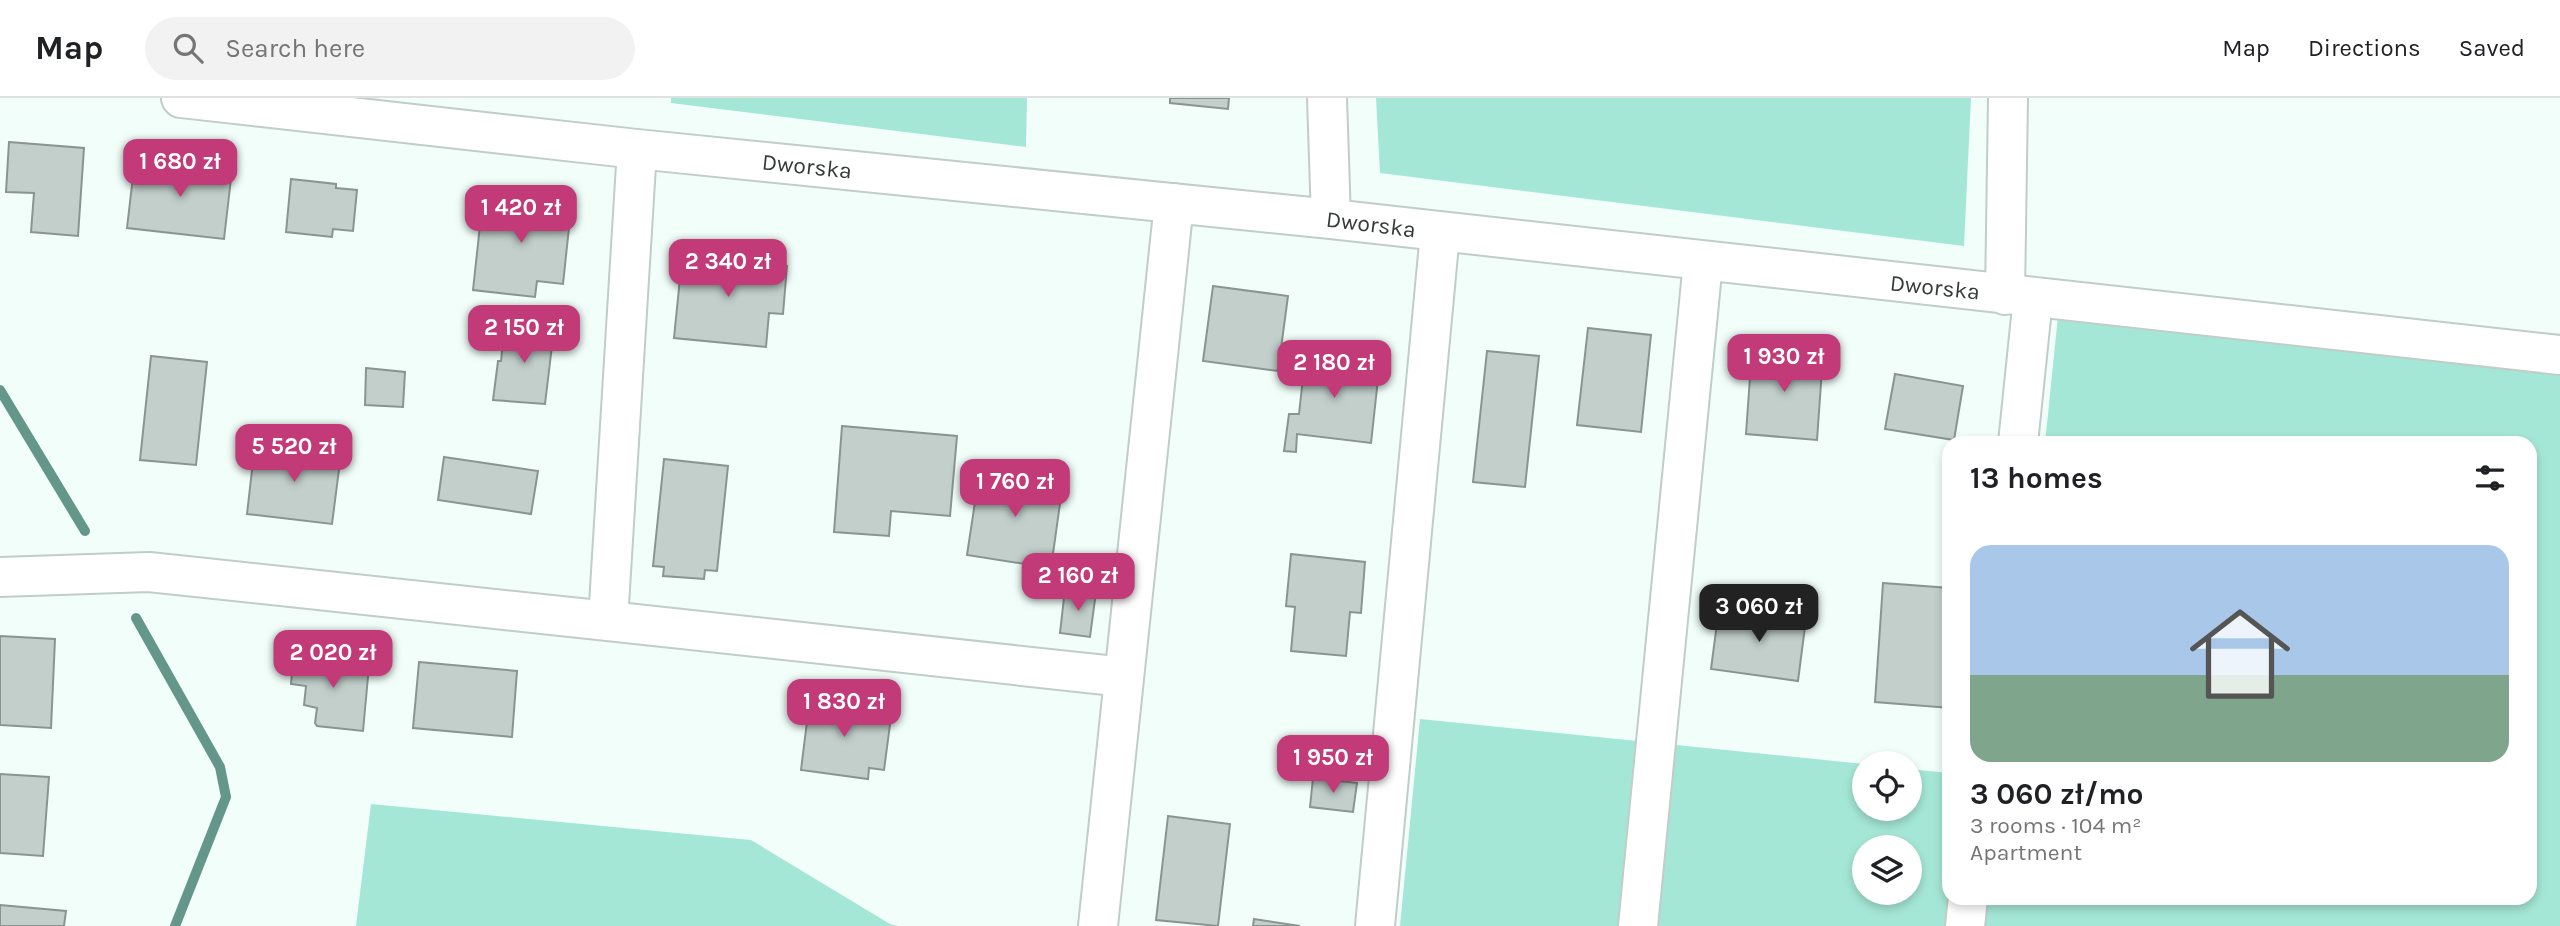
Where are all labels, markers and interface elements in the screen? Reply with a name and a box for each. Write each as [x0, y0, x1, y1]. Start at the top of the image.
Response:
search box [145, 17, 635, 80]
text: Map [35, 29, 103, 67]
icon: search [169, 29, 207, 67]
text: Search here [225, 33, 365, 64]
text: Map [2222, 34, 2270, 62]
text: Directions [2308, 34, 2421, 62]
text: Saved [2459, 34, 2525, 62]
pin: 1 680 zł [108, 140, 252, 199]
text: 1 680 zł [139, 148, 221, 175]
street label: Dworska [761, 148, 853, 185]
pin: 1 420 zł [449, 186, 593, 245]
text: 1 420 zł [481, 194, 561, 221]
street label: Dworska [1324, 206, 1417, 243]
pin: 2 340 zł [656, 240, 800, 299]
text: 2 340 zł [685, 248, 771, 275]
street label: Dworska [1889, 269, 1981, 306]
pin: 2 150 zł [452, 306, 596, 365]
text: 2 150 zł [484, 314, 564, 341]
pin: 1 930 zł [1712, 334, 1856, 394]
pin: 2 180 zł [1262, 341, 1406, 400]
text: 1 930 zł [1743, 343, 1825, 370]
text: 2 180 zł [1293, 349, 1375, 376]
pin: 5 520 zł [222, 424, 366, 484]
text: 5 520 zł [251, 433, 337, 460]
icon: filters [2471, 459, 2509, 497]
pin: 1 760 zł [943, 460, 1087, 519]
text: 13 homes [1970, 460, 2103, 496]
text: 1 760 zł [976, 468, 1054, 495]
pin: 2 160 zł [1006, 554, 1150, 613]
text: 2 160 zł [1038, 562, 1118, 589]
pin: 3 060 zł [1687, 584, 1831, 644]
icon: home [2177, 591, 2303, 717]
text: 3 060 zł [1715, 593, 1803, 620]
pin: 2 020 zł [261, 630, 405, 690]
text: 2 020 zł [290, 639, 376, 666]
pin: 1 830 zł [772, 680, 916, 739]
text: 1 830 zł [803, 688, 885, 715]
pin: 1 950 zł [1261, 736, 1405, 795]
text: 1 950 zł [1293, 744, 1373, 771]
map controls [1852, 751, 1922, 905]
button: locate [1852, 751, 1922, 821]
text: 3 060 zł/mo [1970, 776, 2144, 812]
text: 3 rooms · 104 m² [1970, 812, 2141, 839]
button: layers [1852, 835, 1922, 905]
text: Apartment [1970, 839, 2082, 866]

